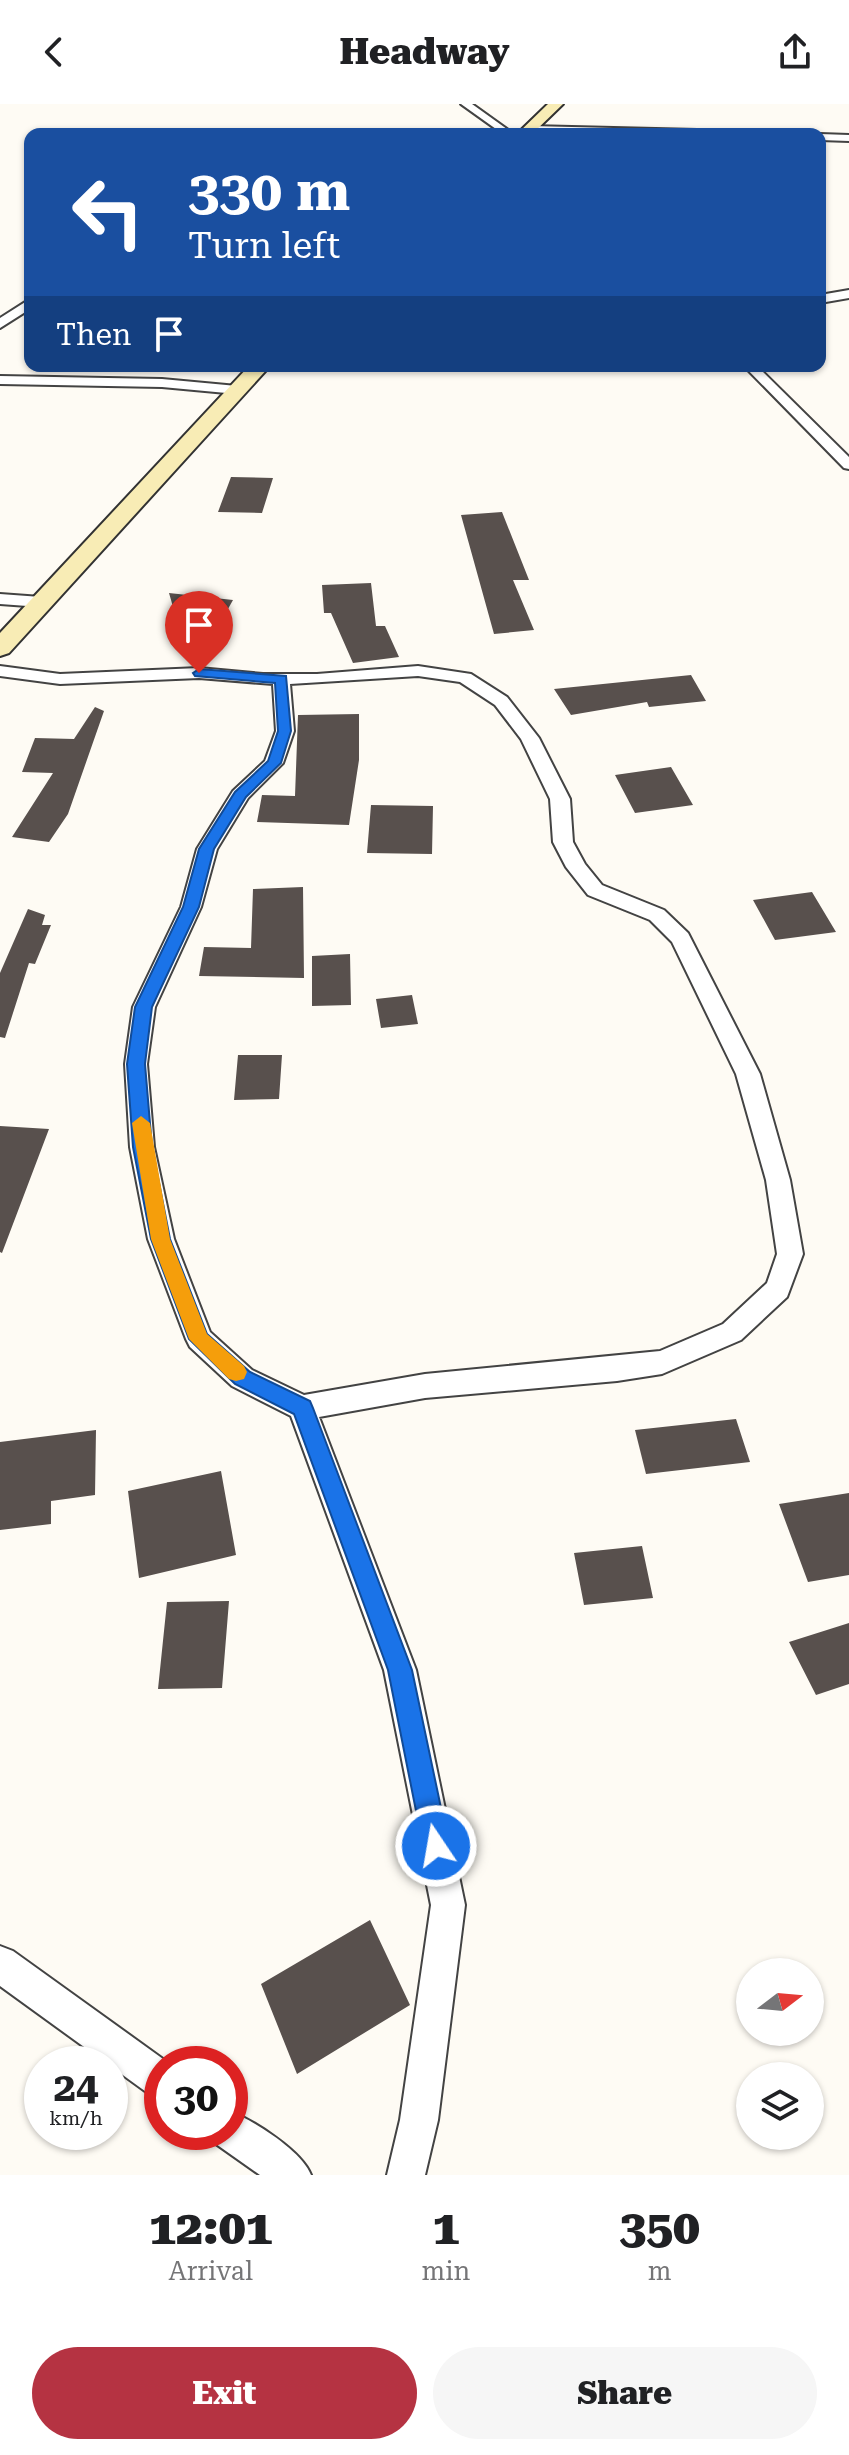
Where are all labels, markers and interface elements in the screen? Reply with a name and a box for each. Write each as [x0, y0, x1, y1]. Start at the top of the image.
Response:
icon: back [32, 30, 76, 74]
icon: share [773, 30, 817, 74]
text: Headway [339, 31, 510, 73]
text: 330 m [188, 158, 350, 224]
icon: left [56, 160, 160, 264]
text: Turn left [188, 225, 340, 267]
icon: arrive [147, 312, 191, 356]
text: Then [56, 317, 131, 352]
pin [165, 591, 233, 673]
icon: arrive [177, 603, 221, 647]
position arrow [394, 1804, 478, 1888]
north arrow [736, 1958, 824, 2046]
map controls [736, 1958, 824, 2150]
speed limit sign: 30 [144, 2046, 248, 2150]
button: layers [736, 2062, 824, 2150]
text: 24 [54, 2064, 98, 2111]
text: km/h [49, 2106, 103, 2130]
text: 12:01 [149, 2200, 272, 2256]
text: 1 [432, 2200, 459, 2256]
text: 350 [619, 2200, 700, 2256]
text: Arrival [168, 2256, 253, 2286]
text: min [422, 2256, 470, 2286]
text: m [648, 2256, 671, 2286]
button: Exit [32, 2347, 417, 2439]
button: Share [433, 2347, 817, 2439]

